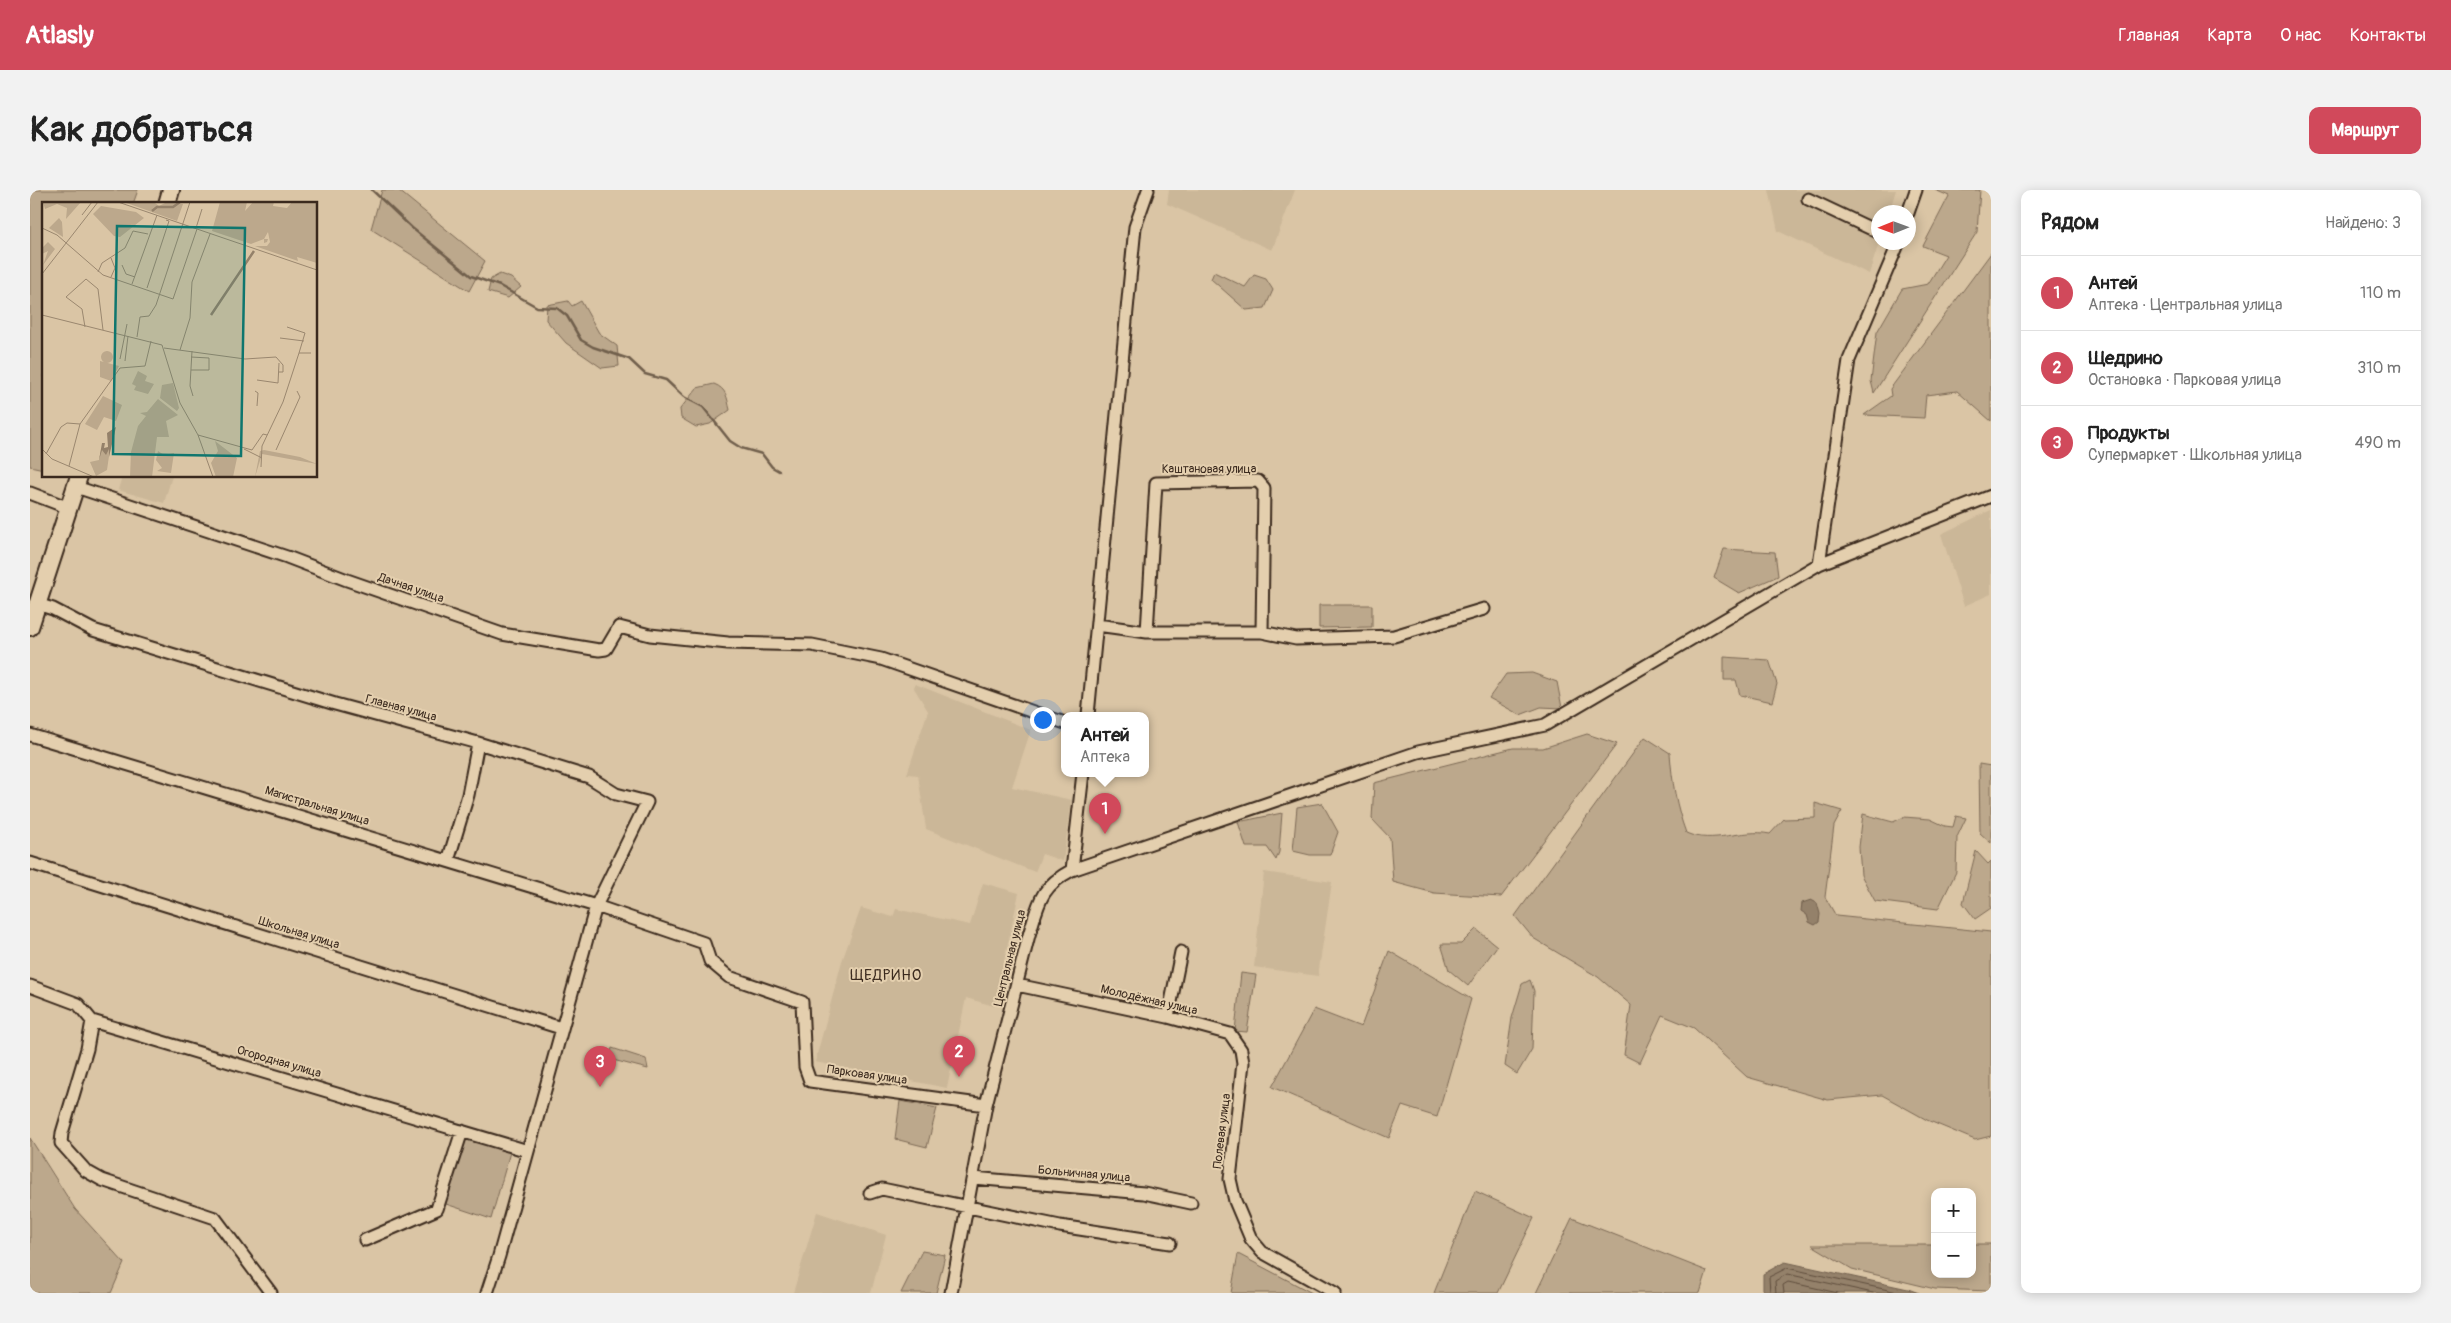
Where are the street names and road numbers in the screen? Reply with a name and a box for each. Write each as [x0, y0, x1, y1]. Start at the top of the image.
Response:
street label: Каштановая улица [1162, 462, 1257, 477]
street label: Дачная улица [375, 569, 446, 606]
street label: Главная улица [364, 691, 439, 725]
street label: Магистральная улица [263, 783, 371, 829]
street label: Центральная улица [991, 908, 1029, 1008]
street label: Школьная улица [257, 914, 342, 953]
street label: Молодёжная улица [1099, 982, 1199, 1019]
street label: Огородная улица [235, 1043, 323, 1081]
street label: Парковая улица [826, 1062, 908, 1088]
street label: Полевая улица [1210, 1092, 1234, 1169]
street label: Больничная улица [1037, 1162, 1131, 1186]

